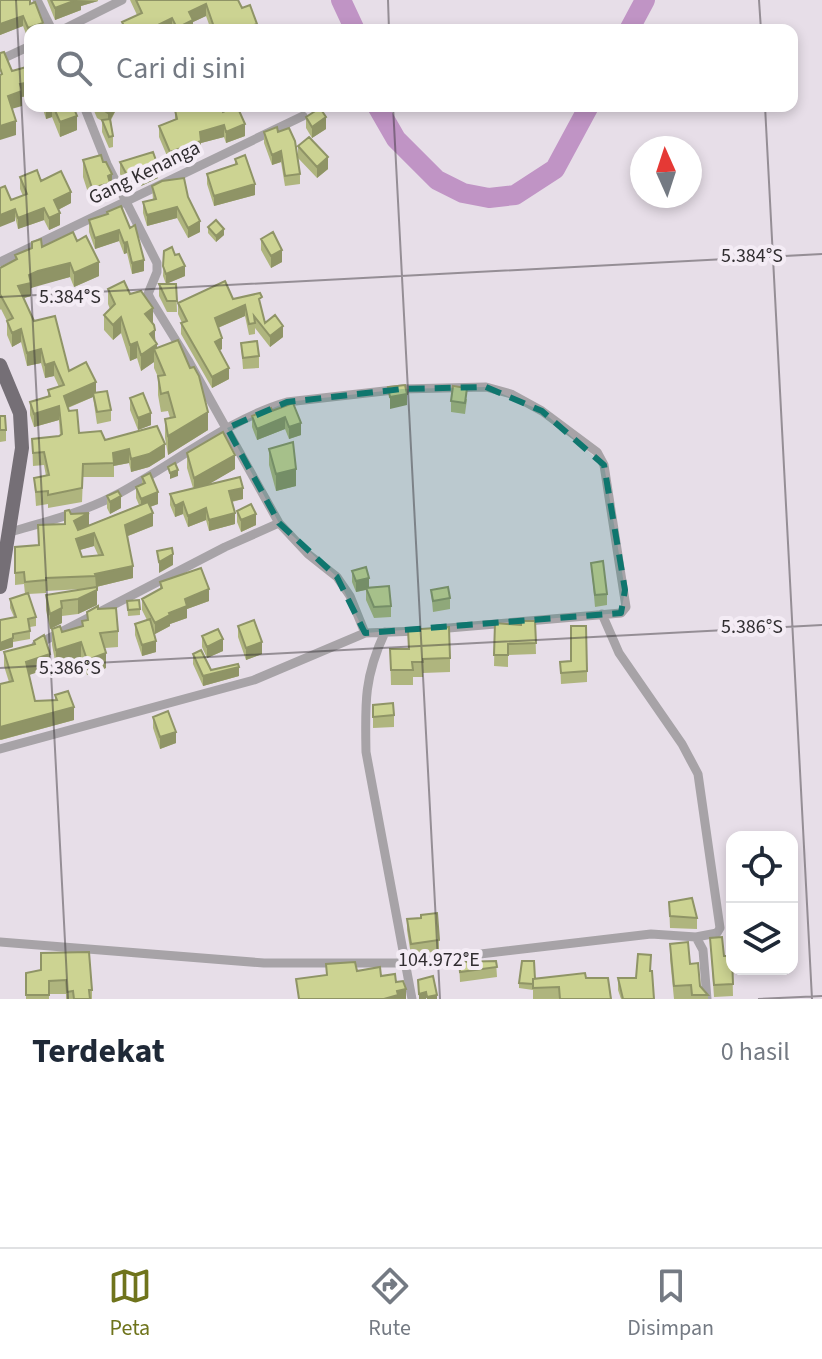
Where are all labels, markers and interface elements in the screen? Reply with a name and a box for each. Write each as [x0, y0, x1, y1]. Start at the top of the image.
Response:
search box [24, 24, 798, 112]
icon: search [52, 46, 96, 90]
text: Cari di sini [116, 47, 246, 90]
street label: Gang Kenanga [84, 134, 205, 212]
north arrow [630, 136, 702, 208]
text: 5.384°S [721, 242, 783, 270]
text: 5.384°S [39, 283, 101, 311]
text: 5.386°S [721, 613, 783, 641]
text: 5.386°S [39, 654, 101, 682]
map controls [726, 831, 798, 975]
button: locate [726, 831, 798, 903]
button: layers [726, 903, 798, 975]
text: 104.972°E [398, 946, 480, 974]
text: Terdekat [32, 1027, 165, 1076]
text: 0 hasil [721, 1033, 790, 1070]
tab: Peta [108, 1264, 152, 1344]
tab: Rute [368, 1264, 412, 1344]
tab: Disimpan [627, 1264, 714, 1344]

